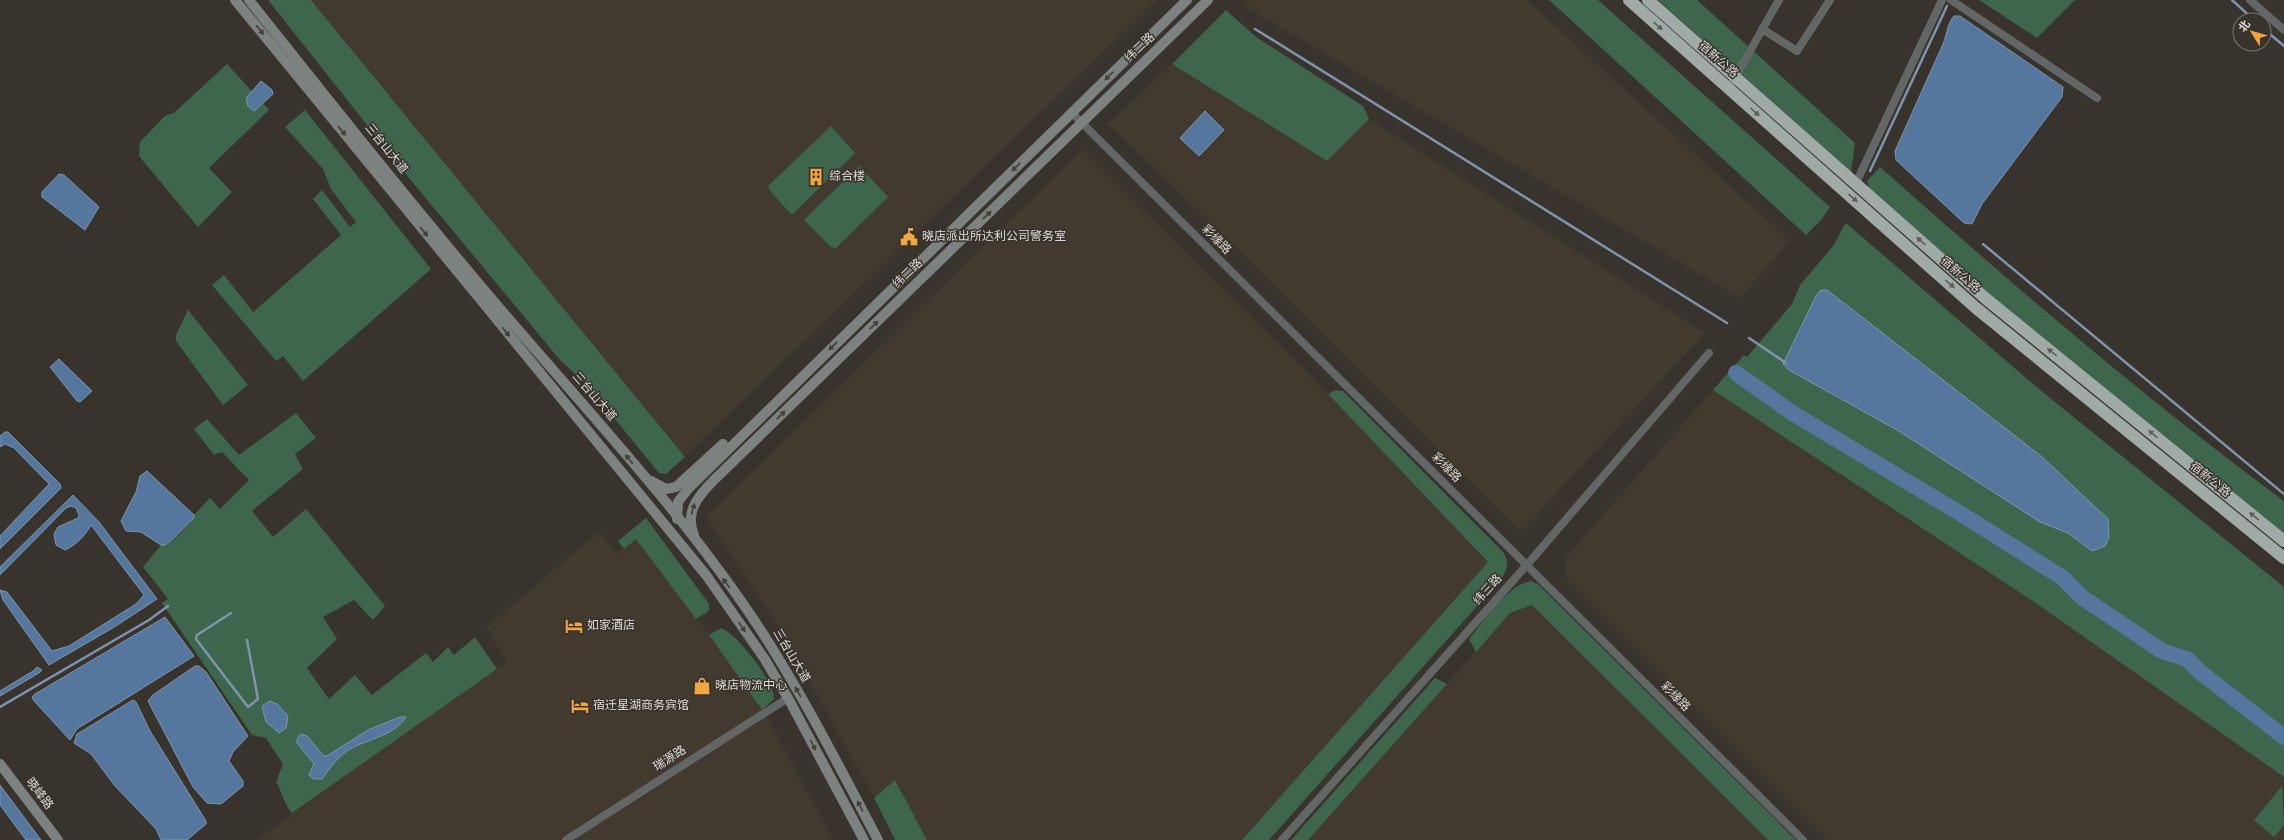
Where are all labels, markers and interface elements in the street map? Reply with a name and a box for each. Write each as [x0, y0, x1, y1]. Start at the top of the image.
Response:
north arrow [2232, 12, 2272, 52]
text: 北 [2236, 18, 2254, 35]
one-way arrow [1653, 21, 1663, 30]
one-way arrow [256, 25, 264, 36]
street label: 纬二路 [1121, 30, 1159, 66]
street label: 宿新公路 [1695, 38, 1741, 82]
one-way arrow [1104, 71, 1114, 81]
one-way arrow [1751, 107, 1760, 116]
street label: 三台山大道 [361, 121, 411, 177]
one-way arrow [338, 126, 347, 136]
one-way arrow [1011, 162, 1021, 172]
building icon: 综合楼 [806, 167, 826, 187]
place label: 综合楼 [829, 169, 865, 185]
one-way arrow [1848, 193, 1857, 202]
one-way arrow [982, 210, 992, 219]
street label: 彩缘路 [1198, 222, 1234, 258]
one-way arrow [420, 226, 429, 237]
public building icon: 晓店派出所达利公司警务室 [899, 227, 919, 247]
place label: 晓店派出所达利公司警务室 [922, 229, 1066, 245]
one-way arrow [1916, 236, 1926, 246]
street label: 宿新公路 [1937, 253, 1983, 297]
street label: 纬二路 [889, 256, 927, 292]
one-way arrow [1945, 280, 1955, 289]
one-way arrow [869, 320, 879, 329]
one-way arrow [502, 327, 511, 338]
one-way arrow [828, 341, 838, 351]
one-way arrow [2047, 348, 2057, 357]
street label: 三台山大道 [568, 369, 620, 425]
one-way arrow [776, 410, 786, 420]
one-way arrow [2147, 430, 2158, 439]
street label: 彩缘路 [1428, 450, 1464, 486]
one-way arrow [625, 453, 633, 464]
street label: 宿新公路 [2186, 459, 2234, 501]
one-way arrow [690, 503, 696, 515]
one-way arrow [2248, 512, 2259, 521]
street label: 纬三路 [1470, 571, 1506, 609]
one-way arrow [722, 577, 731, 588]
hotel icon: 如家酒店 [564, 616, 584, 636]
place label: 如家酒店 [587, 618, 635, 634]
one-way arrow [738, 621, 746, 632]
street label: 三台山大道 [769, 626, 813, 686]
shop icon: 晓店物流中心 [692, 676, 712, 696]
place label: 晓店物流中心 [715, 678, 787, 694]
street label: 彩缘路 [1657, 679, 1693, 715]
one-way arrow [794, 686, 801, 697]
hotel icon: 宿迁星湖商务宾馆 [570, 696, 590, 716]
place label: 宿迁星湖商务宾馆 [593, 698, 689, 714]
one-way arrow [810, 739, 816, 751]
street label: 瑞源路 [651, 742, 689, 776]
street label: 晓峰路 [22, 775, 56, 813]
one-way arrow [856, 800, 863, 812]

